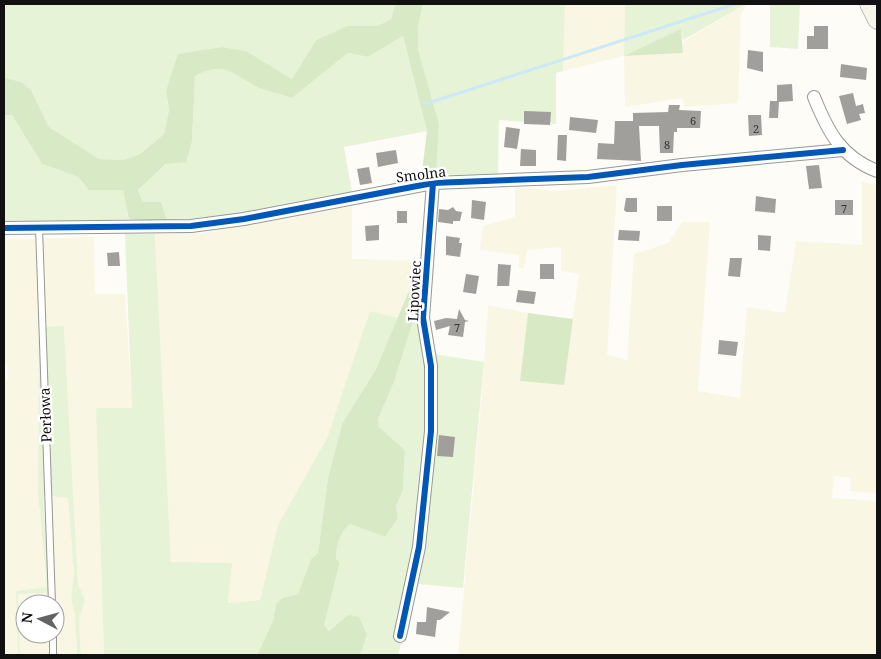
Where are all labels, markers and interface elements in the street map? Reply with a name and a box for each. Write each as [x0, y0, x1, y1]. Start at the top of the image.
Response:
house number: 6 [690, 113, 696, 128]
house number: 2 [753, 121, 759, 136]
house number: 8 [664, 137, 670, 152]
street label: Smolna [395, 161, 447, 186]
house number: 7 [841, 201, 847, 216]
street label: Lipowiec [403, 260, 425, 322]
house number: 7 [454, 320, 460, 335]
street label: Perłowa [35, 387, 55, 443]
north arrow [15, 594, 65, 644]
text: N [17, 611, 37, 624]

